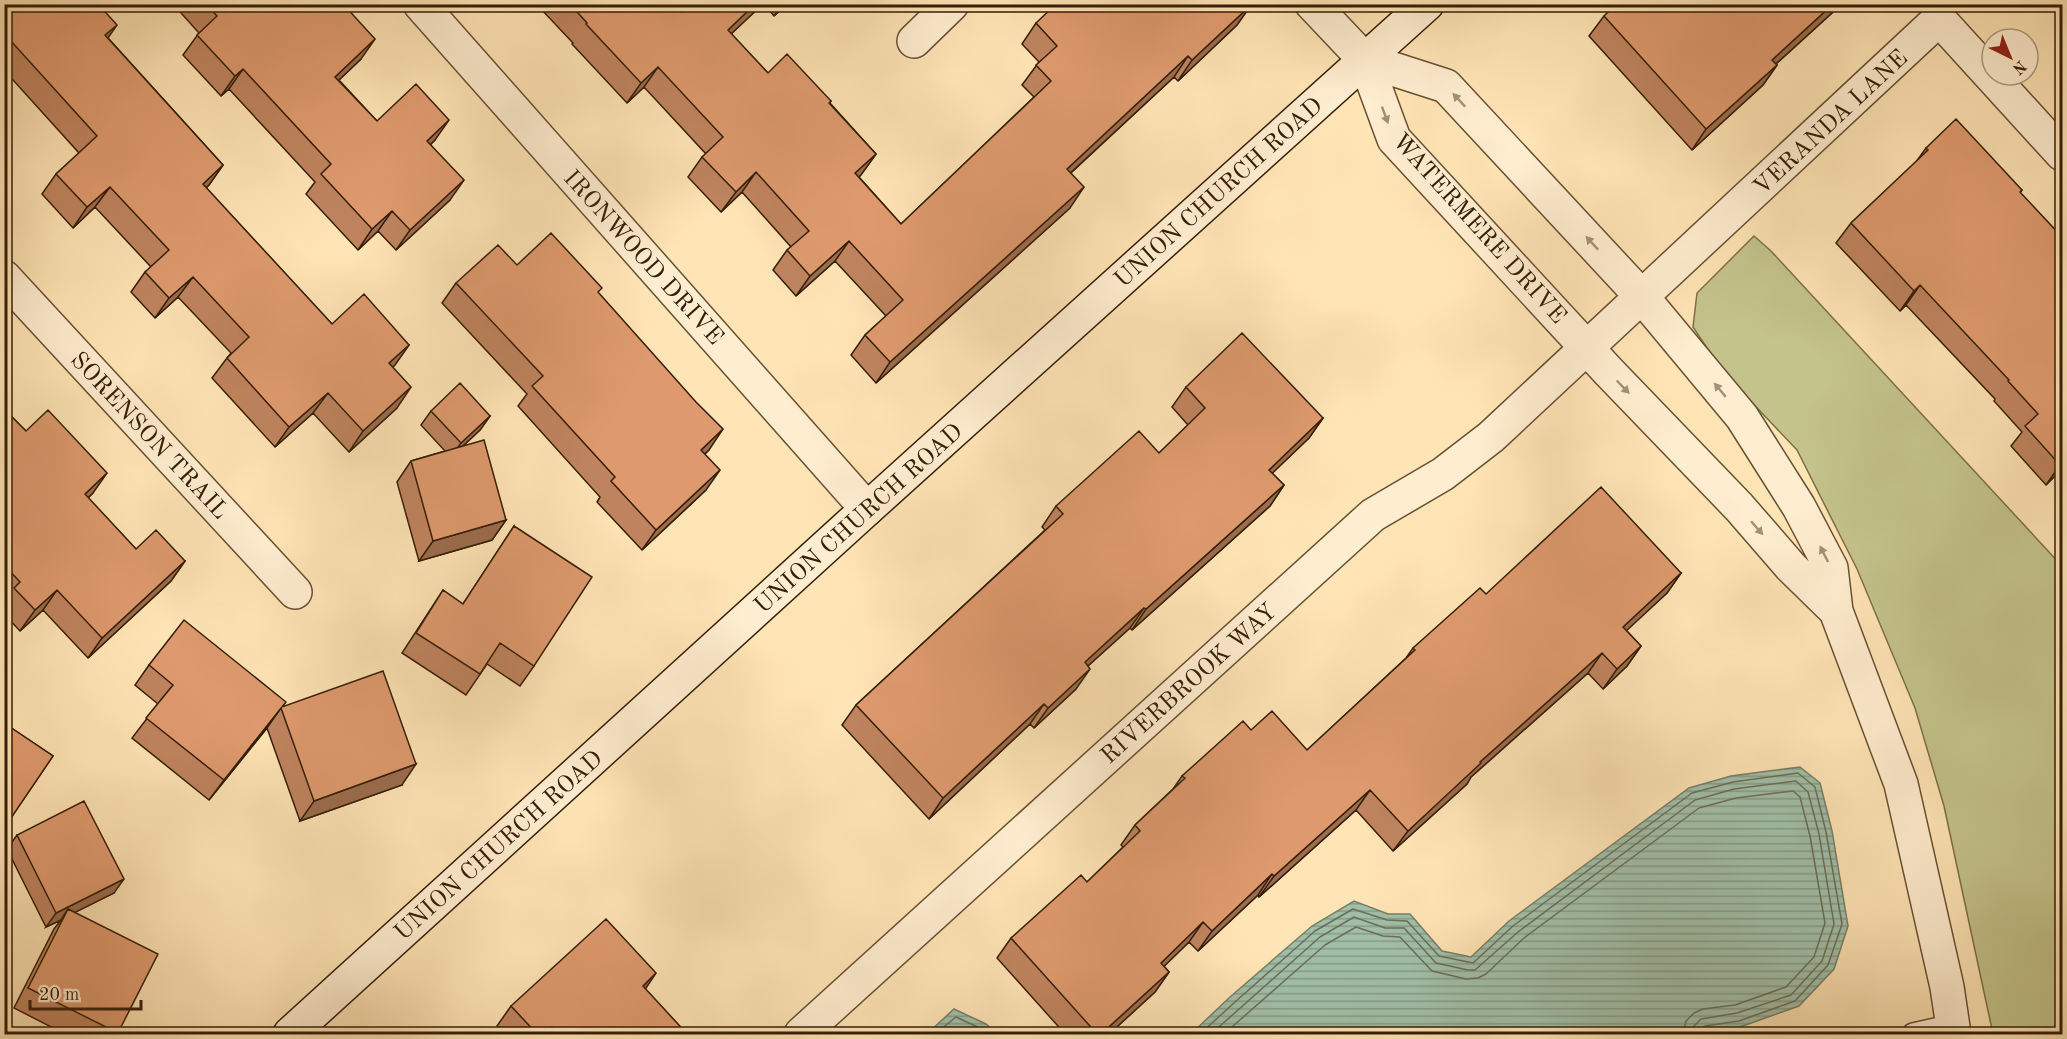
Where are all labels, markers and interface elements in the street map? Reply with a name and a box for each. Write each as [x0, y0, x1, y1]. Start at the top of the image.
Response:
north arrow [1980, 27, 2040, 87]
street label: VERANDA LANE [1750, 46, 1913, 201]
text: N [2008, 56, 2029, 77]
one-way arrow [1453, 93, 1466, 108]
street label: UNION CHURCH ROAD [1111, 94, 1328, 293]
one-way arrow [1381, 106, 1391, 124]
street label: WATERMERE DRIVE [1387, 130, 1570, 329]
street label: IRONWOOD DRIVE [558, 167, 727, 350]
one-way arrow [1585, 235, 1599, 250]
street label: SORENSON TRAIL [65, 348, 232, 525]
one-way arrow [1616, 379, 1630, 394]
one-way arrow [1713, 382, 1726, 398]
street label: UNION CHURCH ROAD [751, 420, 968, 619]
one-way arrow [1750, 520, 1763, 535]
one-way arrow [1819, 546, 1828, 563]
street label: RIVERBROOK WAY [1097, 600, 1281, 769]
street label: UNION CHURCH ROAD [391, 747, 608, 946]
scale bar [30, 973, 141, 1011]
text: 20 m [39, 986, 79, 1004]

